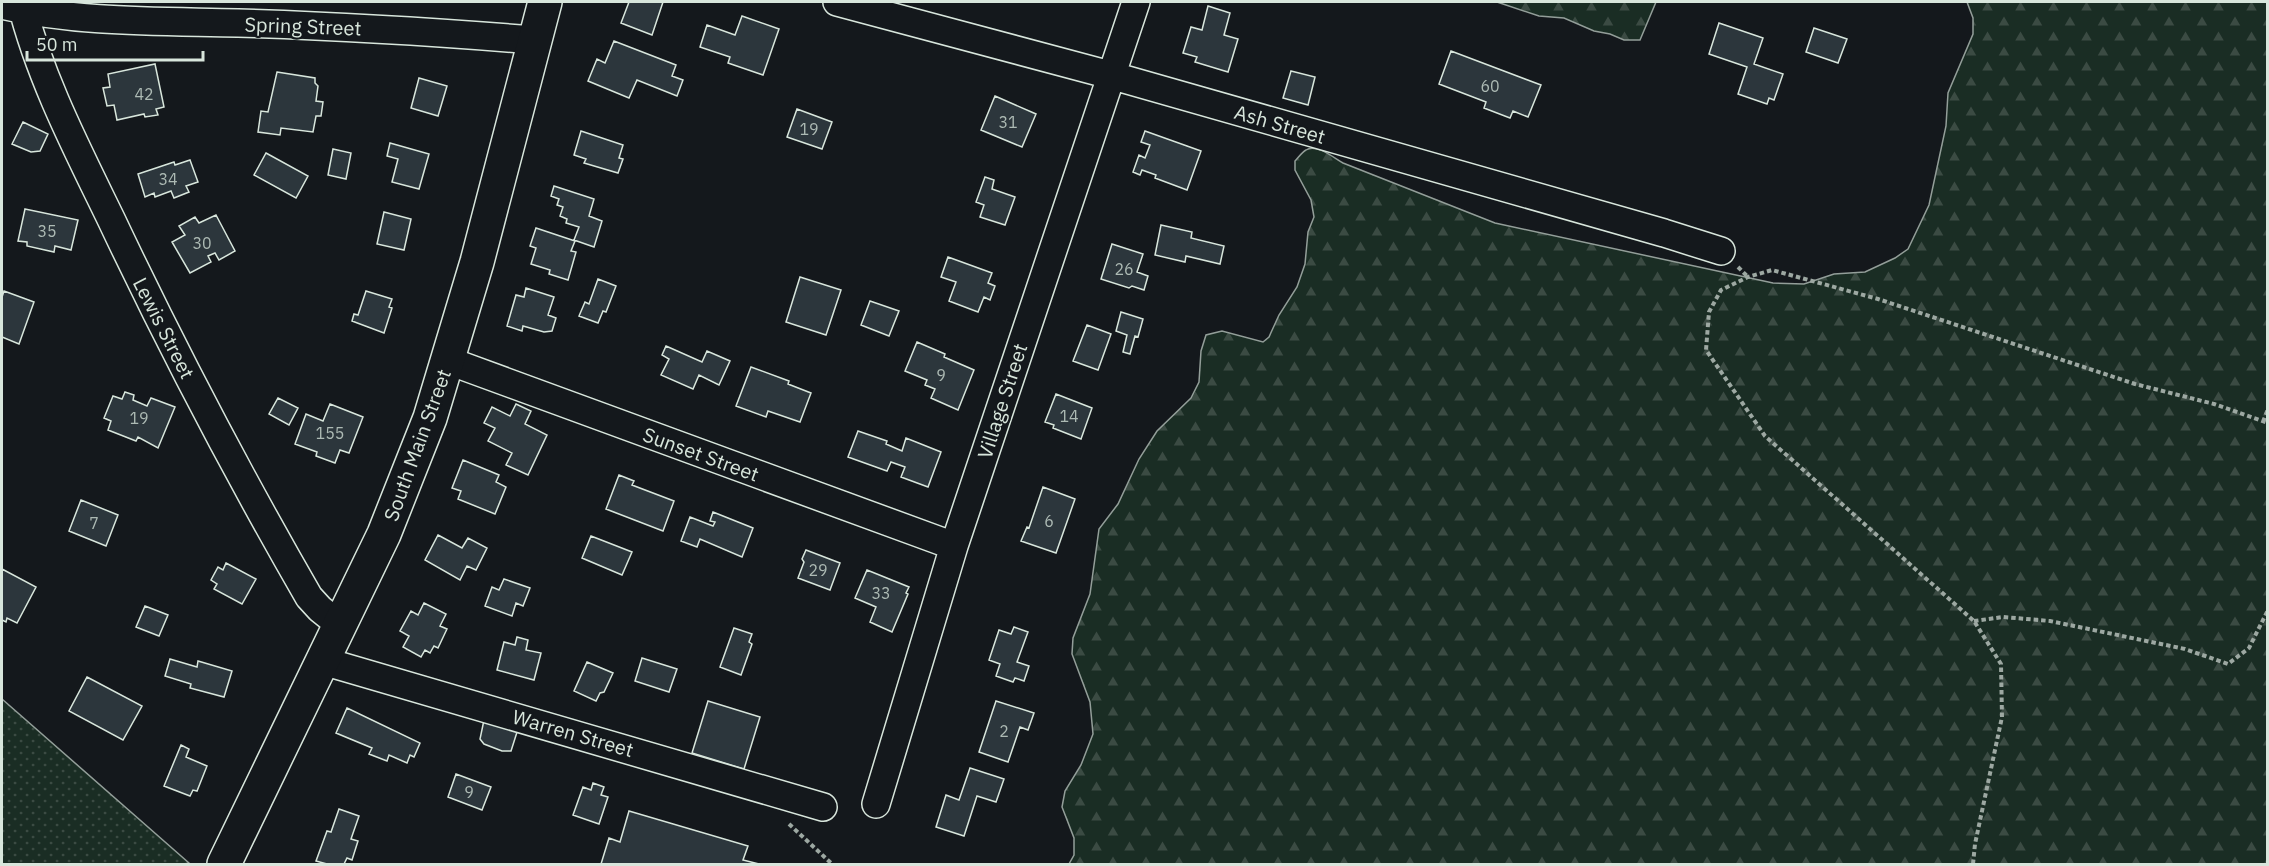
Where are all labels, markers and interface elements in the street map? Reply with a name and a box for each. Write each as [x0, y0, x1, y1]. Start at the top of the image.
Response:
street label: Spring Street [244, 10, 362, 42]
scale bar [27, 24, 202, 62]
text: 50 m [36, 33, 78, 56]
house number: 60 [1480, 76, 1500, 96]
house number: 42 [134, 84, 154, 104]
street label: Ash Street [1231, 98, 1329, 150]
house number: 31 [998, 112, 1018, 132]
house number: 19 [799, 119, 819, 139]
house number: 34 [158, 169, 178, 189]
house number: 35 [37, 221, 57, 241]
house number: 30 [192, 233, 212, 253]
house number: 26 [1114, 259, 1134, 279]
street label: Lewis Street [127, 273, 201, 383]
street label: Village Street [971, 340, 1033, 462]
street label: South Main Street [377, 365, 457, 525]
house number: 9 [936, 365, 946, 385]
house number: 14 [1059, 406, 1079, 426]
house number: 19 [129, 408, 149, 428]
street label: Sunset Street [639, 421, 763, 487]
house number: 155 [316, 423, 344, 443]
house number: 6 [1044, 511, 1054, 531]
house number: 7 [89, 513, 99, 533]
house number: 29 [808, 560, 828, 580]
house number: 33 [871, 583, 891, 603]
street label: Warren Street [509, 703, 637, 763]
house number: 2 [999, 721, 1009, 741]
house number: 9 [464, 782, 474, 802]

